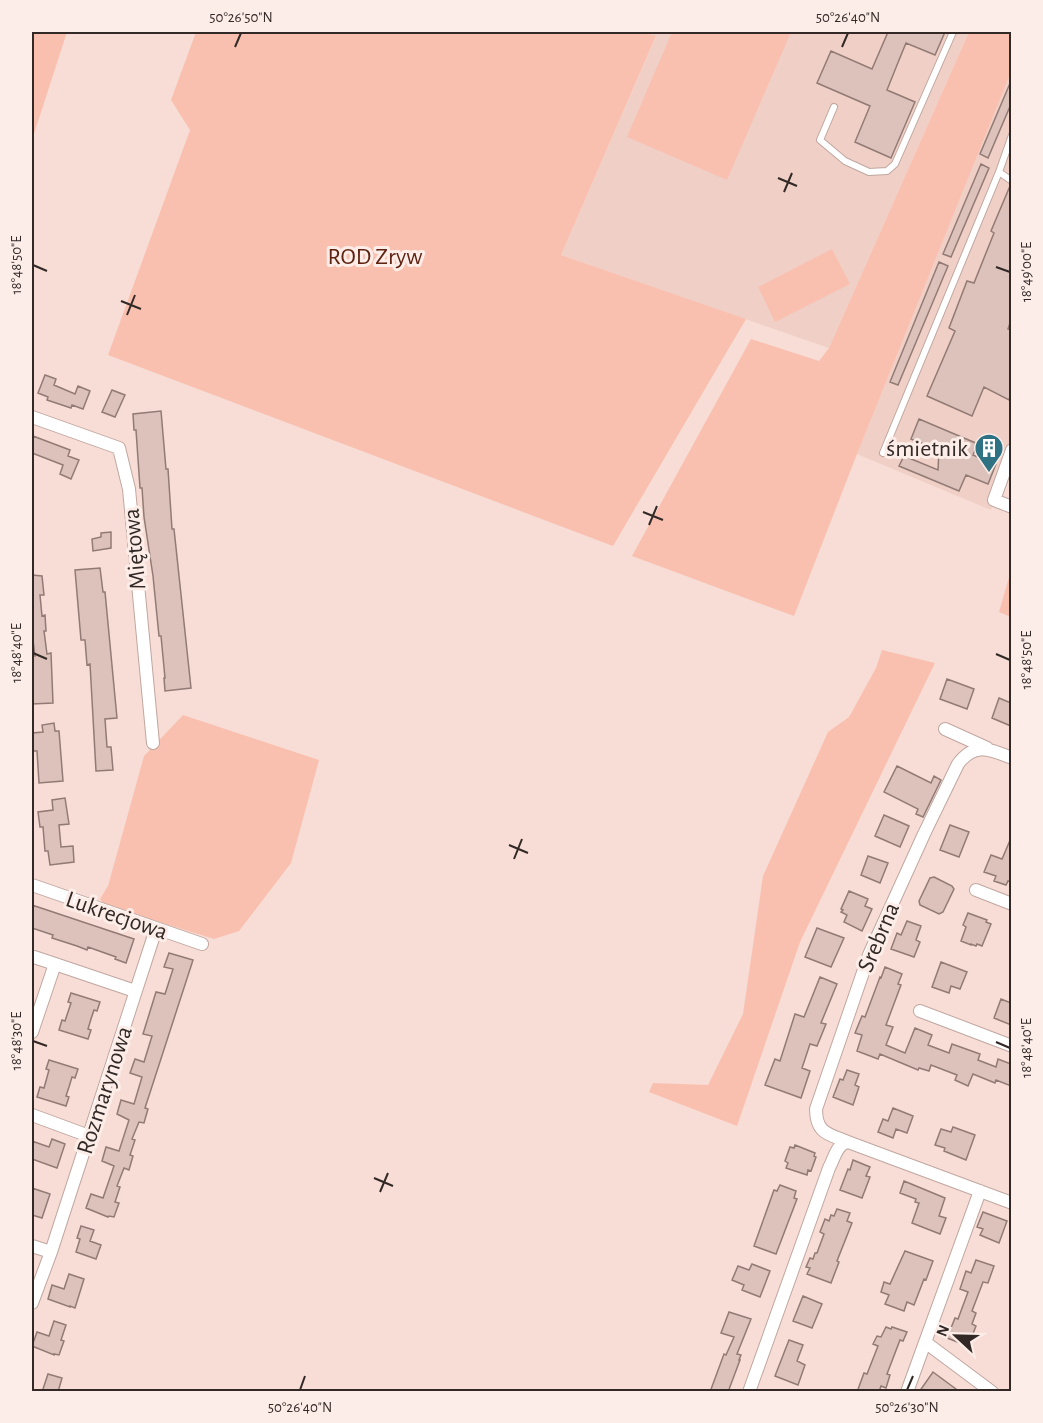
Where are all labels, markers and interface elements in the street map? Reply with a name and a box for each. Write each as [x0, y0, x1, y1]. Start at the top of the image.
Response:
text: 50°26'50"N [209, 10, 273, 25]
text: 50°26'40"N [816, 10, 880, 25]
text: 18°48'50"E [9, 235, 24, 295]
text: 18°49'00"E [1019, 242, 1034, 302]
park label: ROD Zryw [328, 245, 422, 269]
building icon: śmietnik [973, 432, 1005, 474]
place label: śmietnik [886, 437, 968, 461]
street label: Miętowa [119, 507, 151, 591]
text: 18°48'40"E [9, 623, 24, 683]
text: 18°48'50"E [1019, 630, 1034, 690]
street label: Lukrecjowa [63, 887, 171, 945]
street label: Srebrna [854, 899, 904, 976]
text: 18°48'30"E [9, 1011, 24, 1071]
text: 18°48'40"E [1019, 1018, 1034, 1078]
street label: Rozmarynowa [73, 1023, 137, 1157]
north arrow [926, 1306, 986, 1366]
text: N [934, 1323, 953, 1339]
text: 50°26'40"N [268, 1400, 332, 1415]
text: 50°26'30"N [875, 1400, 939, 1415]

